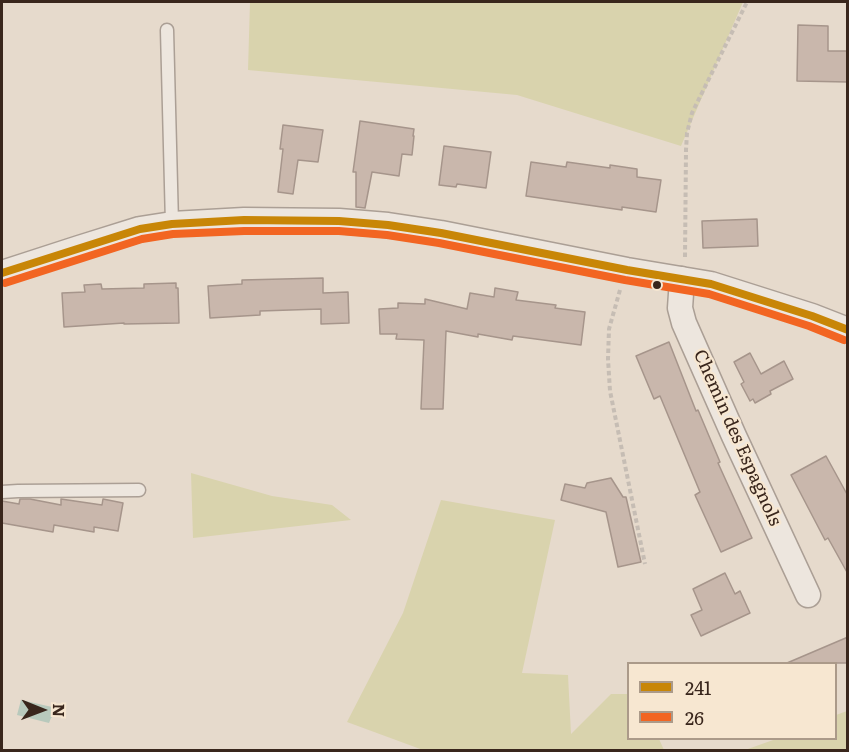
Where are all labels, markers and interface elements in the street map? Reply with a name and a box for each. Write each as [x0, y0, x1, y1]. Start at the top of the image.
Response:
unlabelled marker [651, 279, 663, 291]
street label: Chemin des Espagnols [688, 347, 786, 529]
legend [627, 662, 837, 740]
text: 241 [685, 674, 711, 701]
north arrow [12, 680, 72, 740]
text: N [48, 703, 72, 717]
text: 26 [685, 704, 704, 731]

